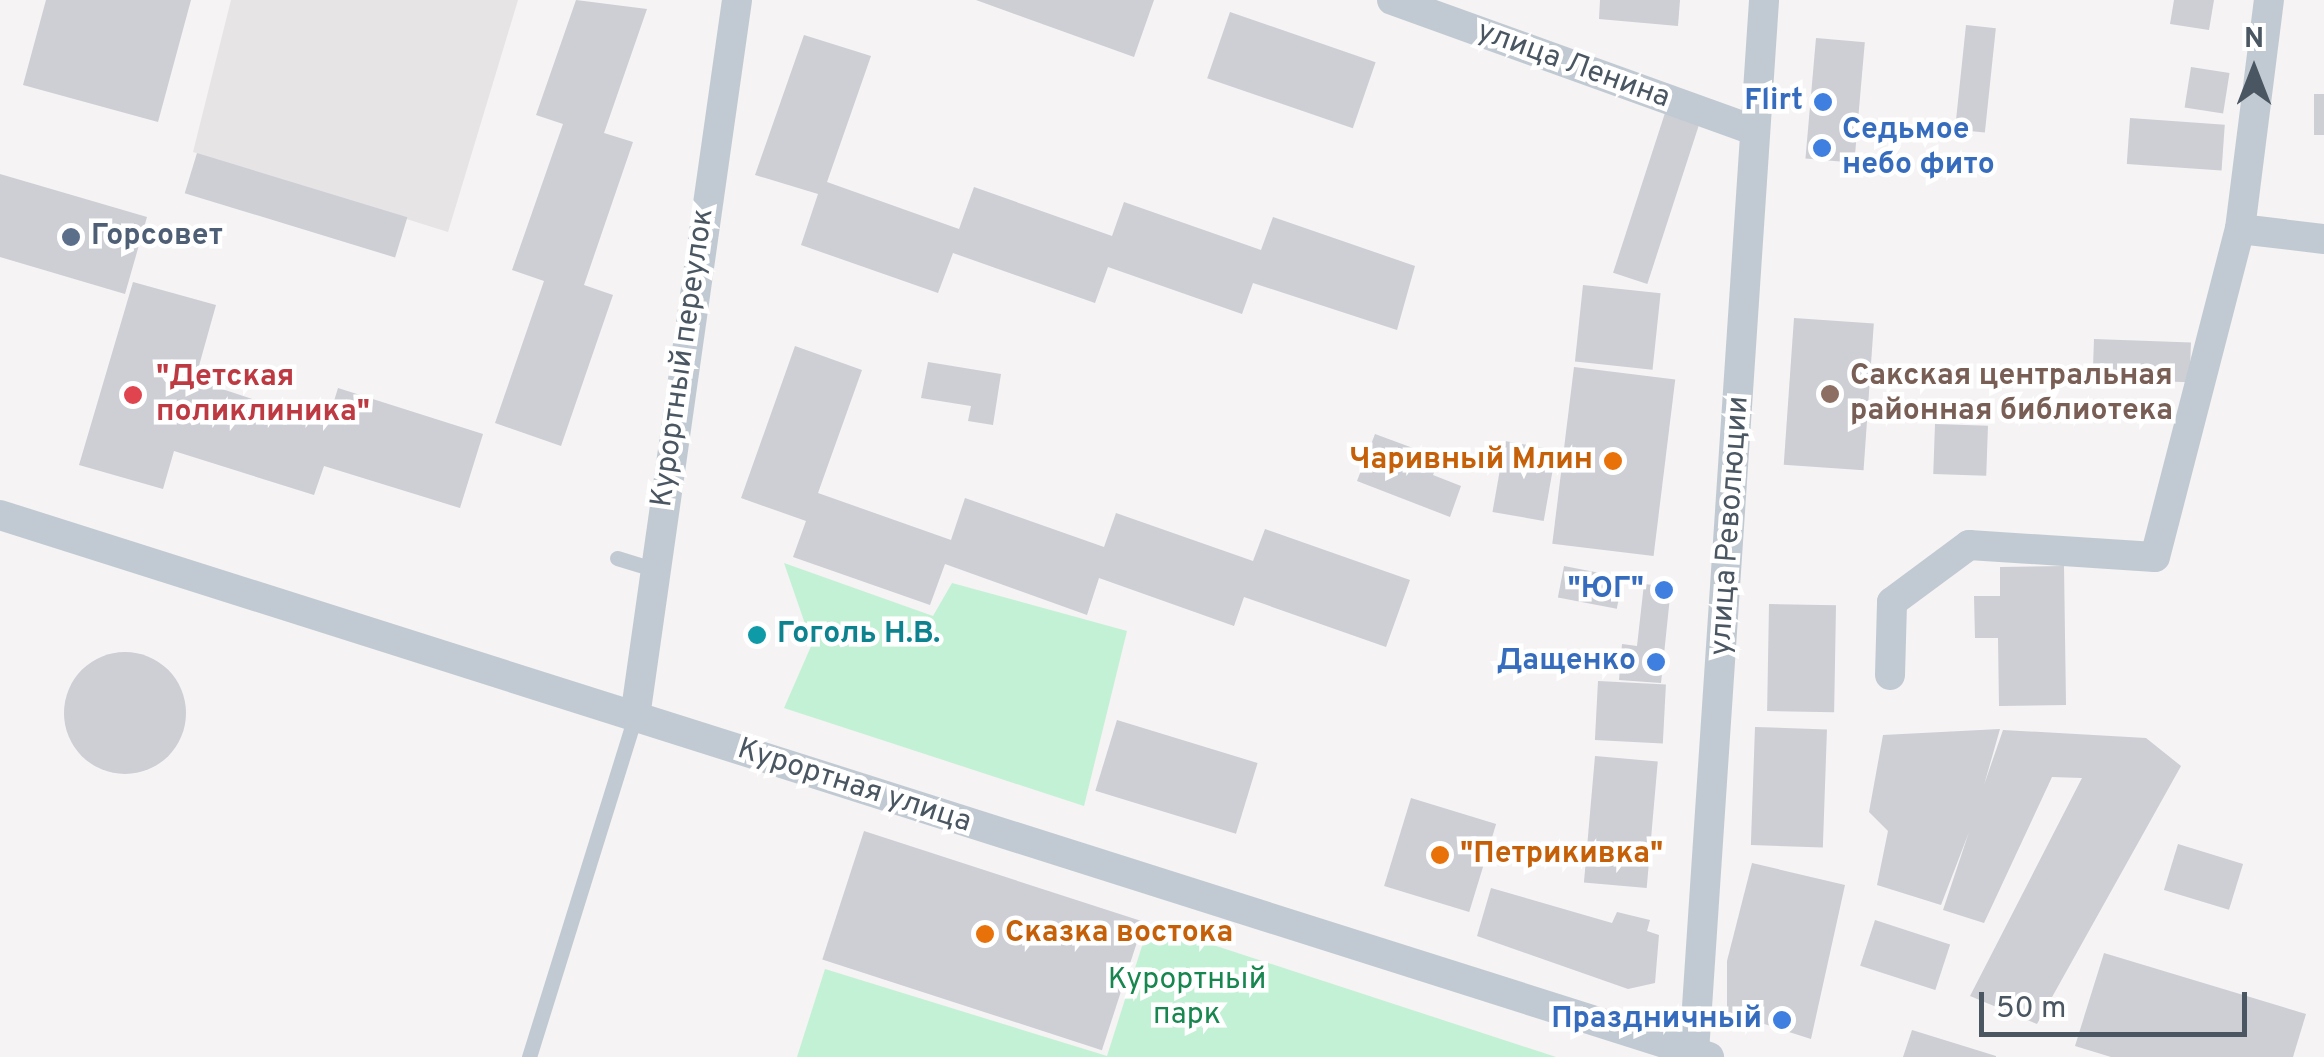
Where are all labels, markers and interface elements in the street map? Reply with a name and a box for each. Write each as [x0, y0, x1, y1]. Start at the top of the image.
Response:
street label: улица Ленина [1472, 14, 1674, 118]
north arrow [2204, 20, 2304, 120]
text: N [2244, 22, 2264, 58]
place label: Flirt [1744, 84, 1803, 120]
marker: Flirt [1812, 91, 1834, 113]
place label: Седьмое небо фито [1842, 113, 1995, 184]
marker: Седьмое небо фито [1811, 137, 1833, 159]
street label: Курортный переулок [645, 206, 723, 510]
place label: Горсовет [91, 219, 223, 255]
marker: Горсовет [60, 226, 82, 248]
place label: Сакская центральная районная библиотека [1850, 359, 2173, 430]
place label: "Детская поликлиника" [156, 360, 370, 430]
marker: "Детская поликлиника" [120, 382, 146, 408]
marker: Сакская центральная районная библиотека [1819, 383, 1841, 405]
street label: улица Революции [1704, 395, 1758, 657]
place label: Чаривный Млин [1349, 443, 1593, 479]
marker: Чаривный Млин [1602, 450, 1624, 472]
place label: "ЮГ" [1568, 572, 1644, 608]
marker: "ЮГ" [1653, 579, 1675, 601]
place label: Гоголь Н.В. [777, 617, 940, 653]
marker: Гоголь Н.В. [746, 624, 768, 646]
place label: Дащенко [1497, 644, 1636, 680]
marker: Дащенко [1645, 651, 1667, 673]
street label: Курортная улица [733, 732, 975, 842]
place label: "Петрикивка" [1460, 837, 1663, 873]
marker: "Петрикивка" [1429, 844, 1451, 866]
place label: Сказка востока [1005, 916, 1233, 952]
marker: Сказка востока [974, 923, 996, 945]
park label: Курортный парк [1108, 963, 1266, 1034]
scale bar [1984, 972, 2252, 1034]
text: 50 m [1996, 991, 2066, 1028]
place label: Праздничный [1551, 1002, 1762, 1038]
marker: Праздничный [1771, 1009, 1793, 1031]

